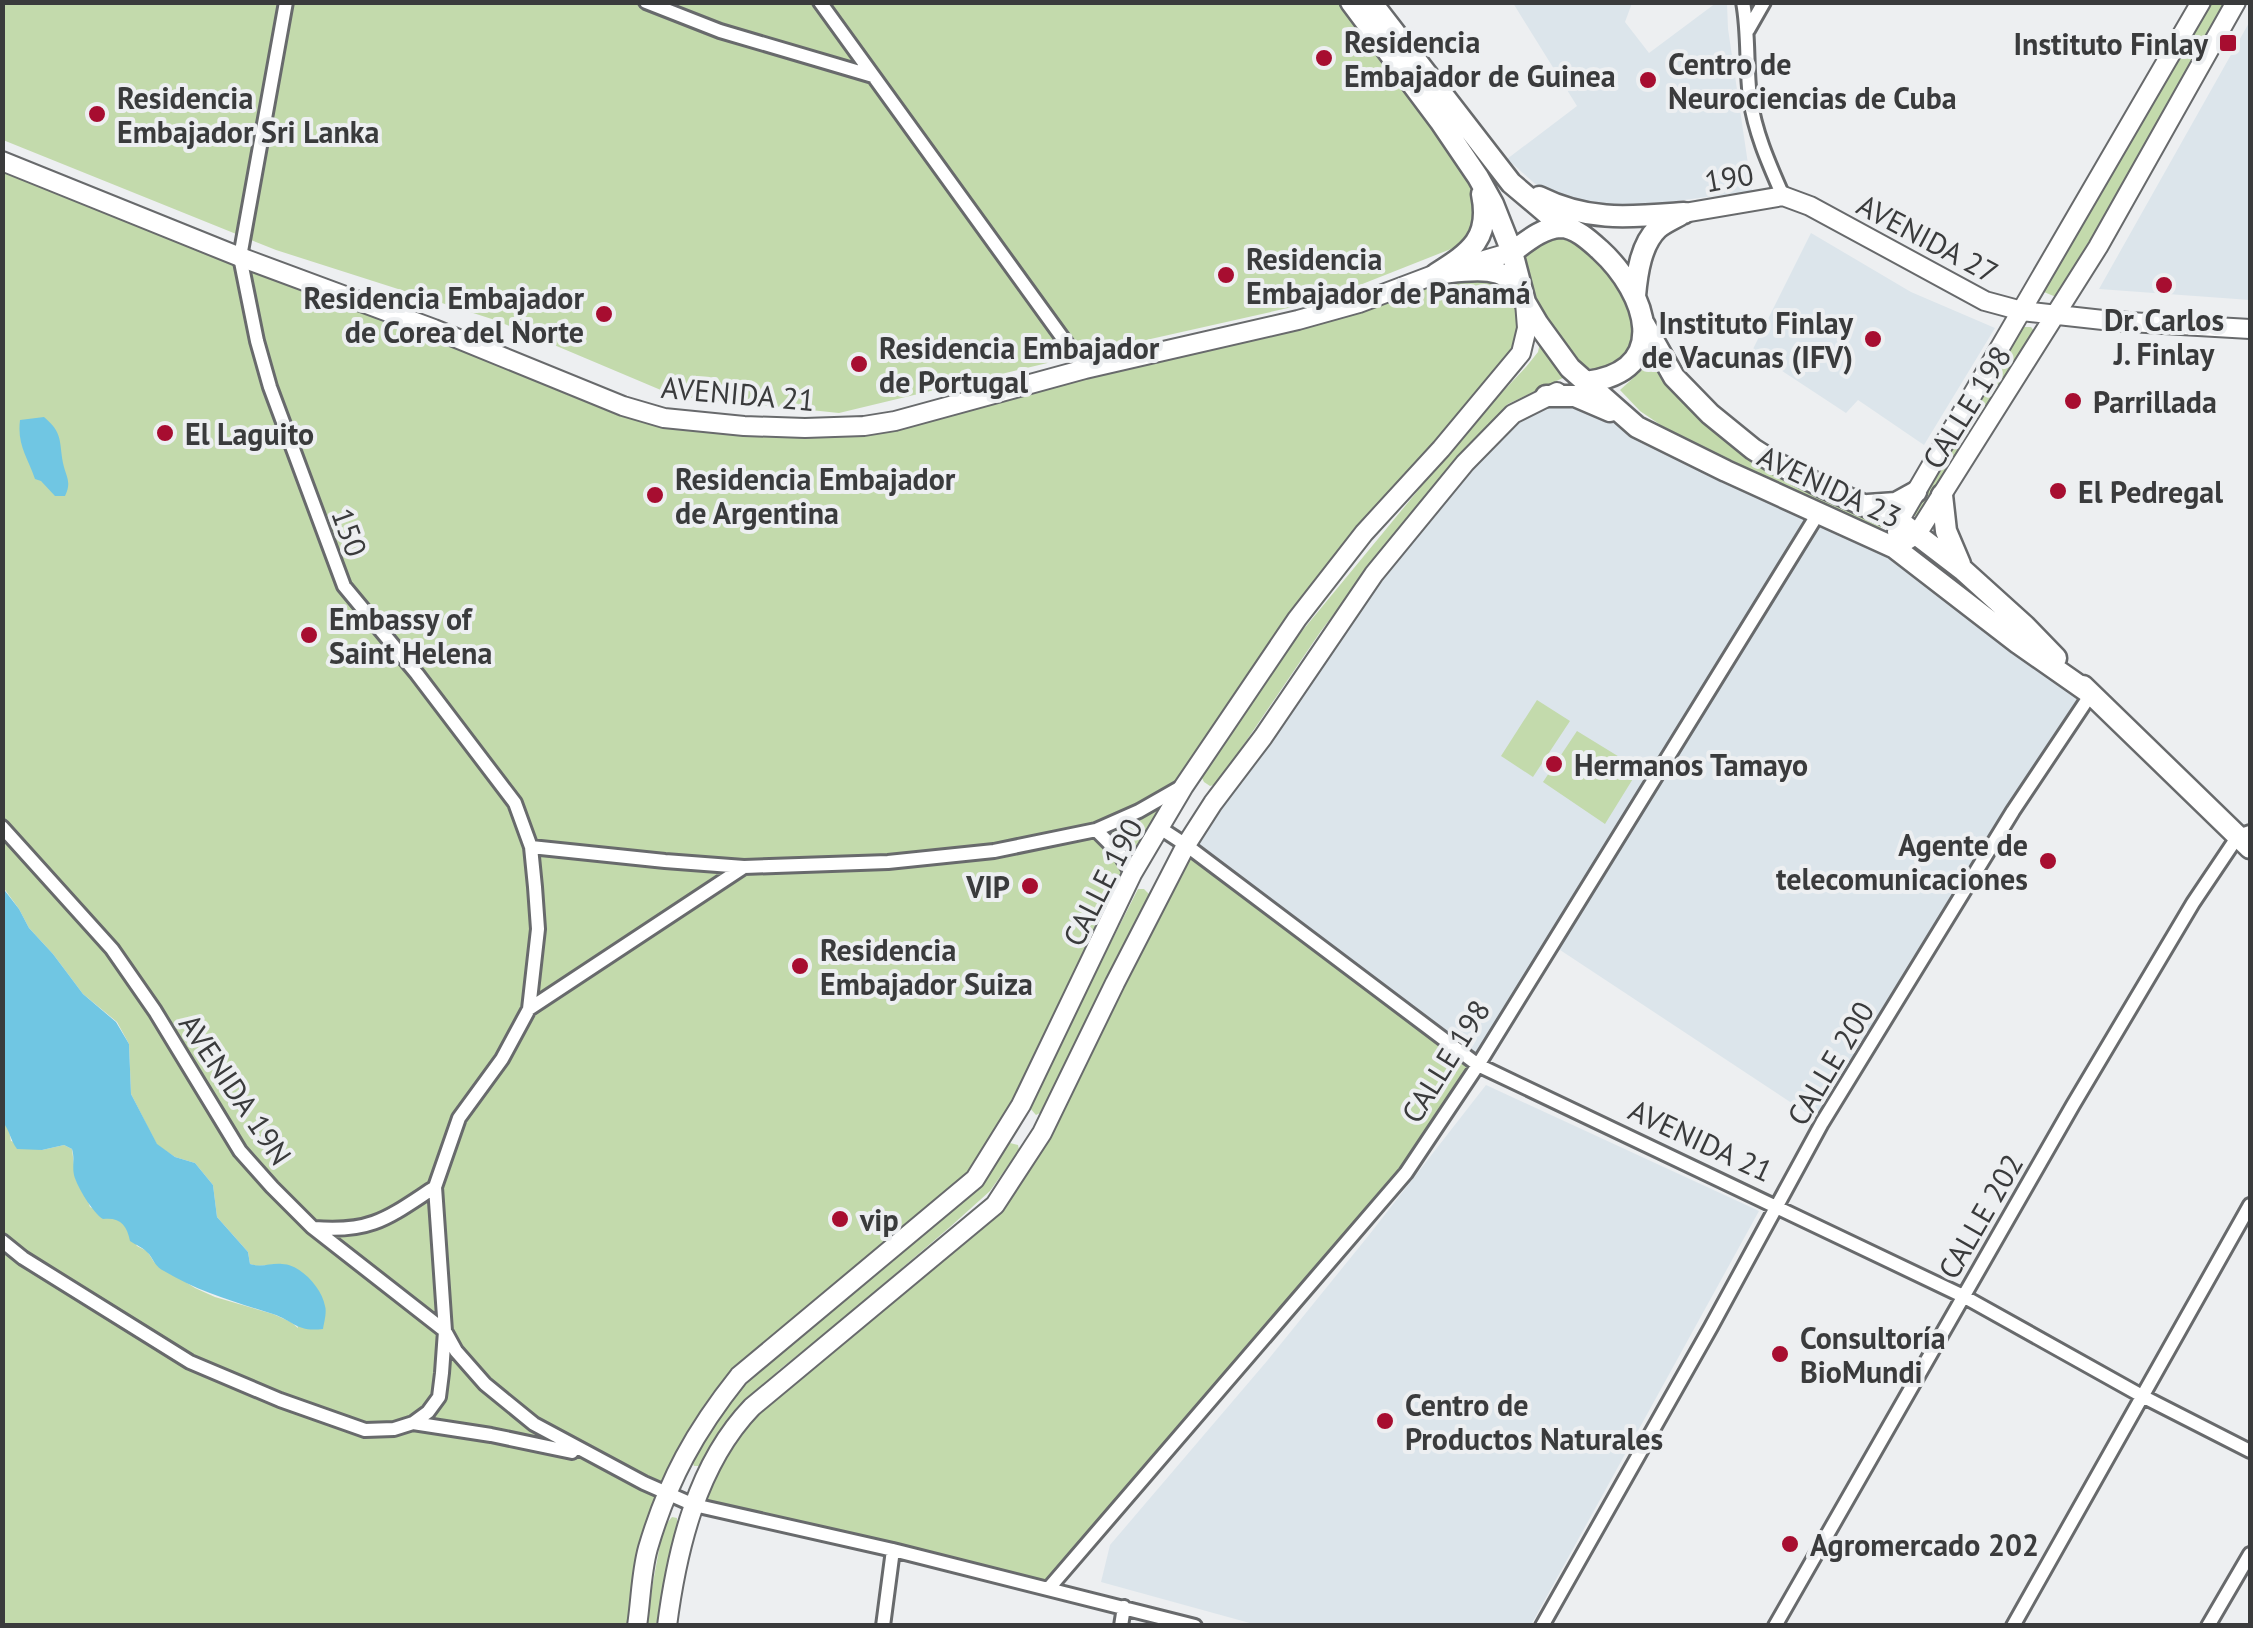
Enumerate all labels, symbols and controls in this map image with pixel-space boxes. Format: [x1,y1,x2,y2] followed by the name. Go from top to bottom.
[1344,22,1616,95] place label: Residencia Embajador de Guinea
[2014,24,2209,63] place label: Instituto Finlay
[2217,32,2239,54] marker: Instituto Finlay
[1668,44,1957,117] place label: Centro de Neurociencias de Cuba
[1313,47,1335,69] marker: Residencia Embajador de Guinea
[1637,69,1659,91] marker: Centro de Neurociencias de Cuba
[117,78,379,151] place label: Residencia Embajador Sri Lanka
[86,103,108,125] marker: Residencia Embajador Sri Lanka
[1701,154,1757,200] street label: 190
[1851,185,2005,291] street label: AVENIDA 27
[1246,239,1531,312] place label: Residencia Embajador de Panamá
[1215,264,1237,286] marker: Residencia Embajador de Panamá
[2153,274,2175,296] marker: Dr. Carlos J. Finlay
[304,278,584,351] place label: Residencia Embajador de Corea del Norte
[2104,300,2224,373] place label: Dr. Carlos J. Finlay
[593,303,615,325] marker: Residencia Embajador de Corea del Norte
[1642,303,1854,376] place label: Instituto Finlay de Vacunas (IFV)
[879,328,1160,401] place label: Residencia Embajador de Portugal
[1862,328,1884,350] marker: Instituto Finlay de Vacunas (IFV)
[1913,338,2019,476] street label: CALLE 198
[848,353,870,375] marker: Residencia Embajador de Portugal
[660,367,816,419] street label: AVENIDA 21
[2093,382,2217,421] place label: Parrillada
[2062,390,2084,412] marker: Parrillada
[185,414,314,453] place label: El Laguito
[154,422,176,444] marker: El Laguito
[1752,436,1908,536] street label: AVENIDA 23
[675,459,956,532] place label: Residencia Embajador de Argentina
[2078,472,2223,511] place label: El Pedregal
[2047,480,2069,502] marker: El Pedregal
[644,484,666,506] marker: Residencia Embajador de Argentina
[323,502,377,562] street label: 150
[329,599,492,672] place label: Embassy of Saint Helena
[298,624,320,646] marker: Embassy of Saint Helena
[1574,745,1808,784] place label: Hermanos Tamayo
[1543,753,1565,775] marker: Hermanos Tamayo
[1053,812,1151,952] street label: CALLE 190
[1776,825,2028,898] place label: Agente de telecomunicaciones
[2037,850,2059,872] marker: Agente de telecomunicaciones
[965,867,1010,906] place label: VIP
[1019,875,1041,897] marker: VIP
[820,930,1033,1003] place label: Residencia Embajador Suiza
[789,955,811,977] marker: Residencia Embajador Suiza
[1392,992,1498,1130] street label: CALLE 198
[1778,994,1882,1132] street label: CALLE 200
[171,1006,301,1172] street label: AVENIDA 19N
[1623,1090,1779,1190] street label: AVENIDA 21
[1929,1146,2031,1286] street label: CALLE 202
[859,1200,899,1239] place label: vip
[829,1208,851,1230] marker: vip
[1800,1318,1946,1391] place label: Consultoría BioMundi
[1769,1343,1791,1365] marker: Consultoría BioMundi
[1405,1385,1663,1458] place label: Centro de Productos Naturales
[1374,1410,1396,1432] marker: Centro de Productos Naturales
[1810,1525,2039,1564] place label: Agromercado 202
[1779,1533,1801,1555] marker: Agromercado 202

